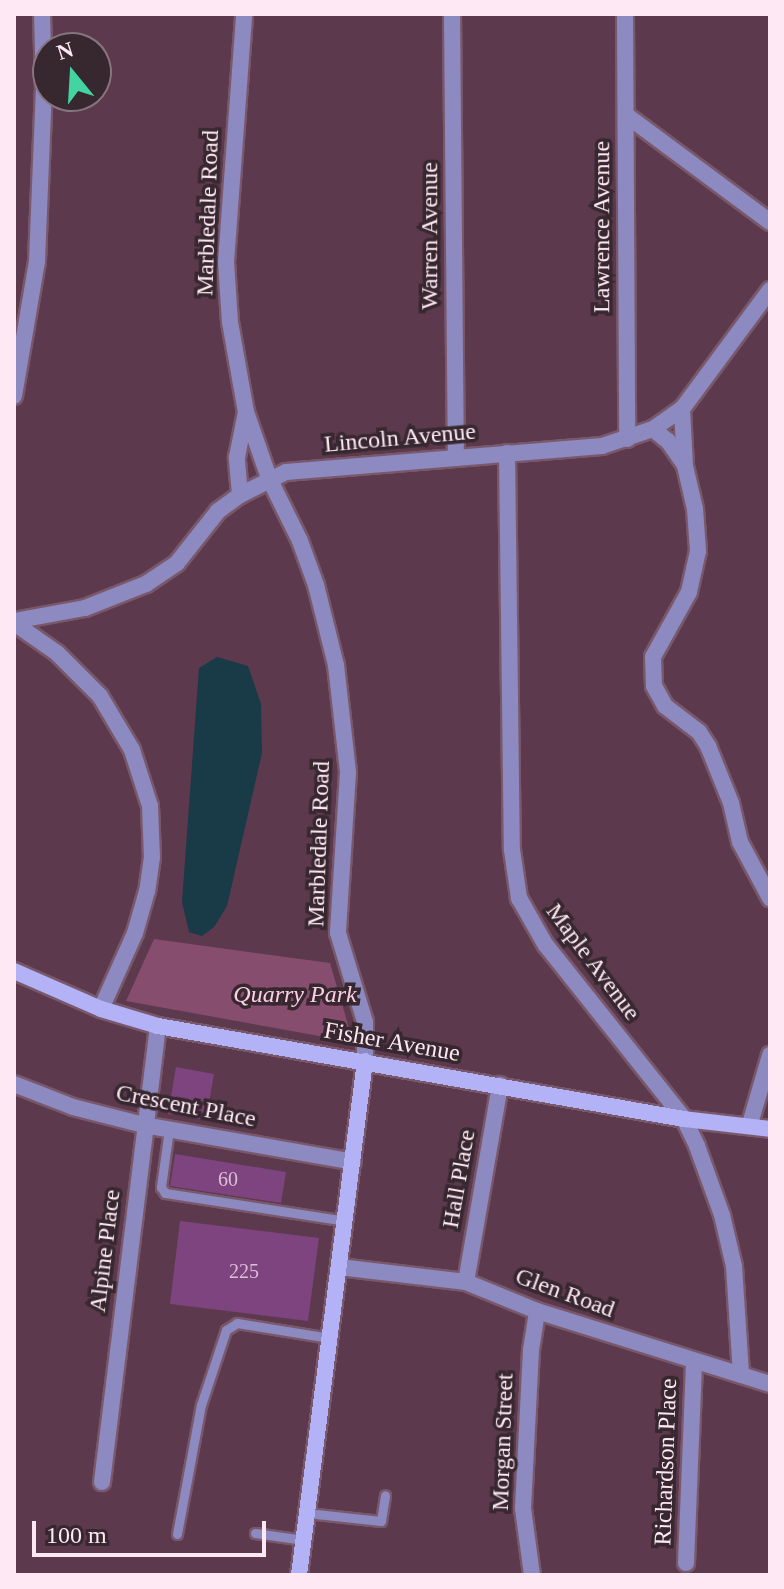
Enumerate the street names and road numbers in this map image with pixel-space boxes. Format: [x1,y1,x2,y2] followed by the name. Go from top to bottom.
[191,130,225,296] street label: Marbledale Road
[588,140,616,314] street label: Lawrence Avenue
[416,162,444,310] street label: Warren Avenue
[322,417,478,459] street label: Lincoln Avenue
[302,761,336,927] street label: Marbledale Road
[539,897,647,1027] street label: Maple Avenue
[321,1016,463,1068] street label: Fisher Avenue
[114,1078,258,1134] street label: Crescent Place
[436,1128,482,1230] street label: Hall Place
[83,1188,127,1314] street label: Alpine Place
[512,1262,618,1324] street label: Glen Road
[486,1373,520,1511] street label: Morgan Street
[649,1378,683,1546] street label: Richardson Place

